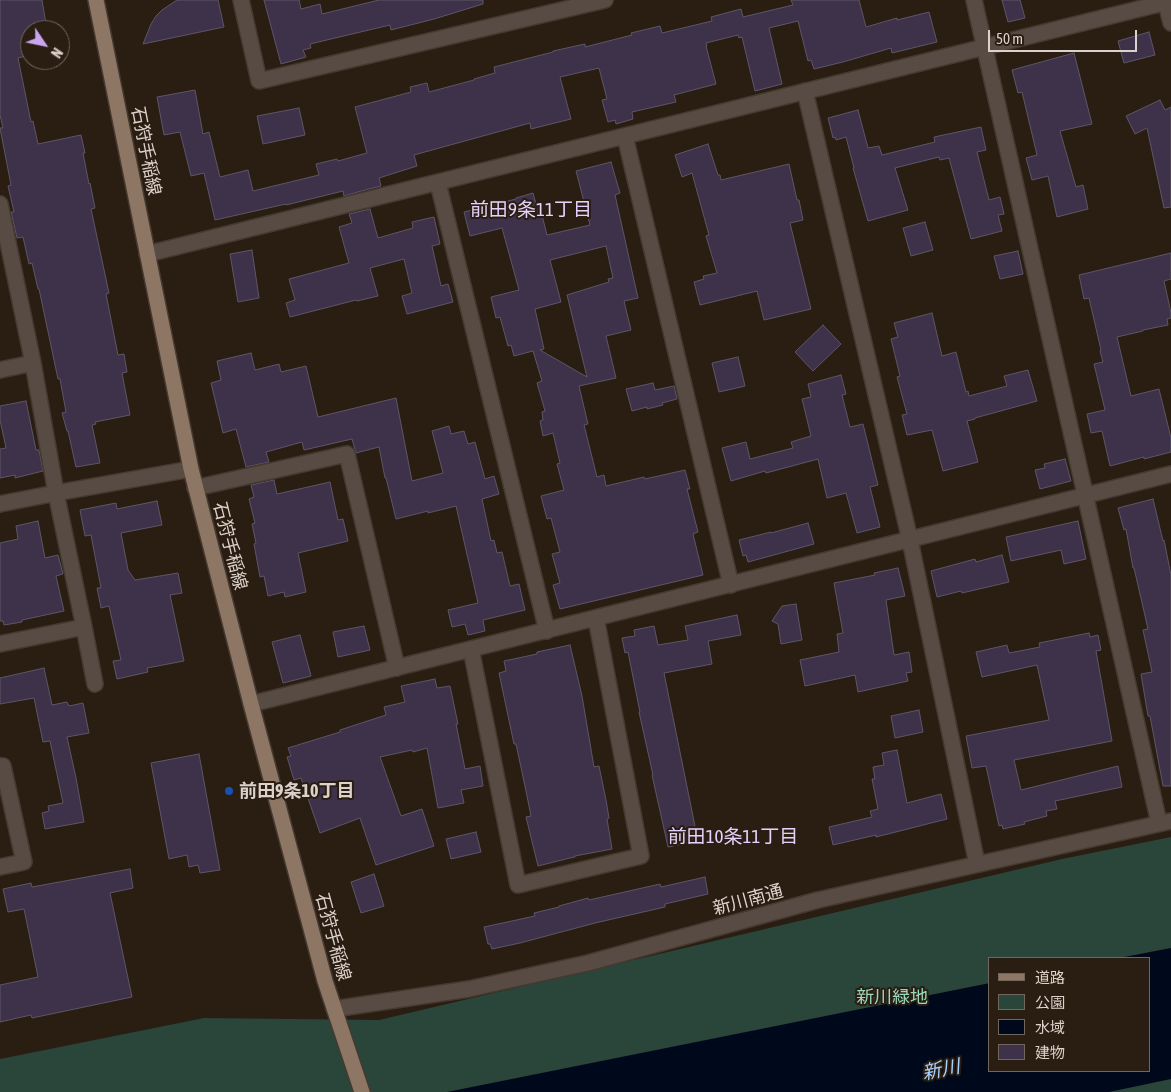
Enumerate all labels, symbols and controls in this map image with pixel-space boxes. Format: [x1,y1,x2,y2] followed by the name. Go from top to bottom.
[20,20,70,70] north arrow
[991,20,1140,52] scale bar
[996,30,1023,47] text: 50 m
[48,45,66,61] text: N
[127,105,165,197] street label: 石狩手稲線
[470,199,592,221] district label: 前田9条11丁目
[209,500,251,592] street label: 石狩手稲線
[239,780,354,802] place label: 前田9条10丁目
[223,785,235,797] marker: 前田9条10丁目
[668,826,798,848] district label: 前田10条11丁目
[710,880,786,920] street label: 新川南通
[311,891,355,983] street label: 石狩手稲線
[988,957,1151,1072] legend
[1035,969,1065,986] text: 道路
[856,986,928,1008] park label: 新川緑地
[1035,994,1065,1011] text: 公園
[1035,1019,1065,1036] text: 水域
[1035,1044,1065,1061] text: 建物
[920,1055,962,1085] water label: 新川

